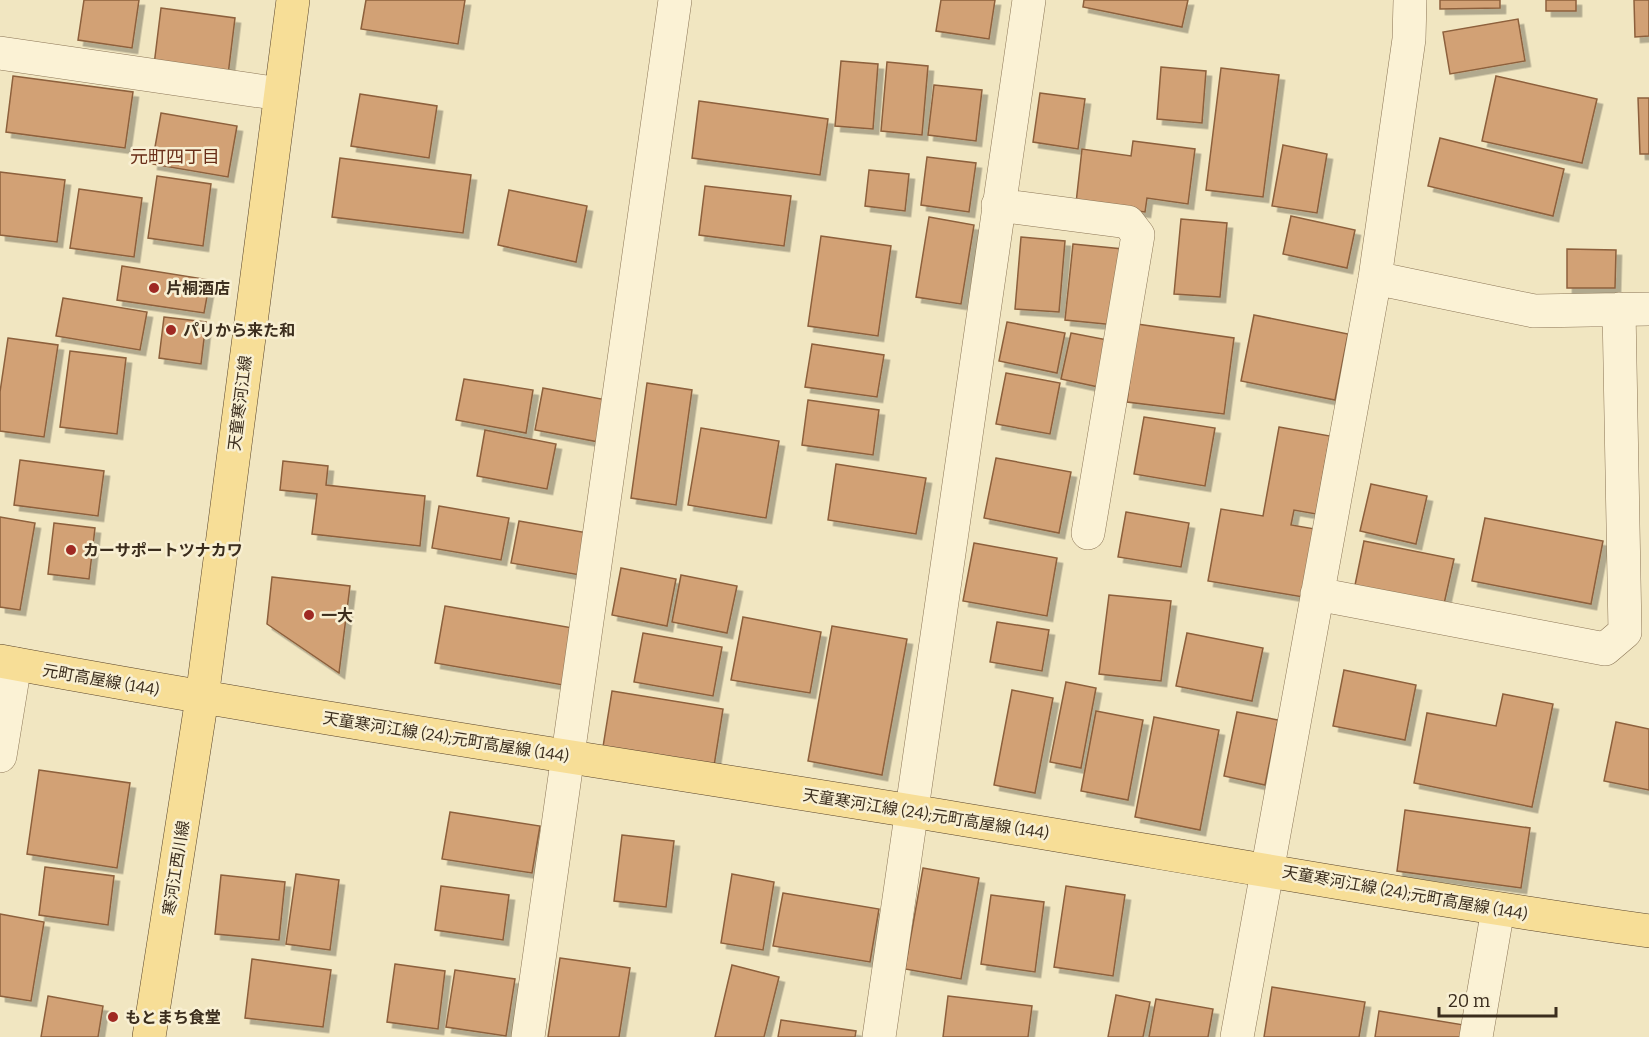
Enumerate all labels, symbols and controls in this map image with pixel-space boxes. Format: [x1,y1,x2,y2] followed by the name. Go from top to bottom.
[130,146,220,168] district label: 元町四丁目
[166,279,230,298] place label: 片桐酒店
[147,281,161,295] marker: 片桐酒店
[183,321,295,340] place label: パリから来た和
[164,323,178,337] marker: パリから来た和
[225,354,255,452] street label: 天童寒河江線
[83,541,243,560] place label: カーサポートツナカワ
[64,543,78,557] marker: カーサポートツナカワ
[321,606,353,625] place label: 一大
[302,608,316,622] marker: 一大
[41,660,161,700] street label: 元町高屋線 (144)
[322,708,570,766] street label: 天童寒河江線 (24);元町高屋線 (144)
[802,785,1050,843] street label: 天童寒河江線 (24);元町高屋線 (144)
[159,819,193,917] street label: 寒河江西川線
[1281,862,1529,924] street label: 天童寒河江線 (24);元町高屋線 (144)
[1439,980,1556,1018] scale bar
[1448,990,1490,1012] text: 20 m
[125,1008,221,1027] place label: もとまち食堂
[106,1010,120,1024] marker: もとまち食堂

